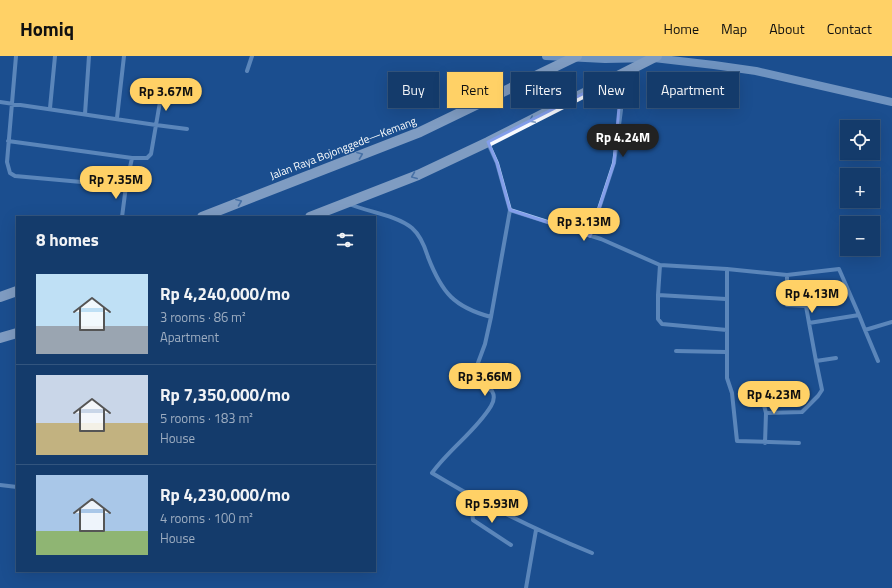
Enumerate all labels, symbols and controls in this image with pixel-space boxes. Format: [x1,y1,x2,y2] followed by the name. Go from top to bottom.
[20,14,74,43] text: Homiq
[664,18,699,39] text: Home
[721,18,747,39] text: Map
[769,18,805,39] text: About
[827,18,872,39] text: Contact
[388,72,439,108] chip: Buy
[447,72,503,108] chip: Rent
[511,72,576,108] chip: Filters
[584,72,639,108] chip: New
[647,72,739,108] chip: Apartment
[125,78,207,112] pin: Rp 3.67M
[139,81,193,101] text: Rp 3.67M
[267,113,419,183] street label: Jalan Raya Bojonggede—Kemang
[528,116,536,123] one-way arrow
[840,120,880,256] map controls
[840,120,880,160] button: locate
[582,124,664,158] pin: Rp 4.24M
[596,127,650,147] text: Rp 4.24M
[356,152,363,160] one-way arrow
[75,166,157,200] pin: Rp 7.35M
[840,168,880,208] button: +
[89,169,143,189] text: Rp 7.35M
[411,172,418,180] one-way arrow
[235,199,242,207] one-way arrow
[543,208,625,242] pin: Rp 3.13M
[557,211,611,231] text: Rp 3.13M
[840,216,880,256] button: −
[36,227,99,253] text: 8 homes
[334,229,356,251] icon: filters
[771,280,853,314] pin: Rp 4.13M
[160,281,290,307] text: Rp 4,240,000/mo
[785,283,839,303] text: Rp 4.13M
[68,290,116,338] icon: home
[160,307,246,327] text: 3 rooms · 86 m²
[160,327,219,347] text: Apartment
[444,363,526,397] pin: Rp 3.66M
[458,366,512,386] text: Rp 3.66M
[733,381,815,415] pin: Rp 4.23M
[160,382,290,408] text: Rp 7,350,000/mo
[747,384,801,404] text: Rp 4.23M
[68,391,116,439] icon: home
[160,408,253,428] text: 5 rooms · 183 m²
[160,428,195,448] text: House
[160,482,290,508] text: Rp 4,230,000/mo
[451,490,533,524] pin: Rp 5.93M
[68,491,116,539] icon: home
[465,493,519,513] text: Rp 5.93M
[160,508,253,528] text: 4 rooms · 100 m²
[160,528,195,548] text: House

